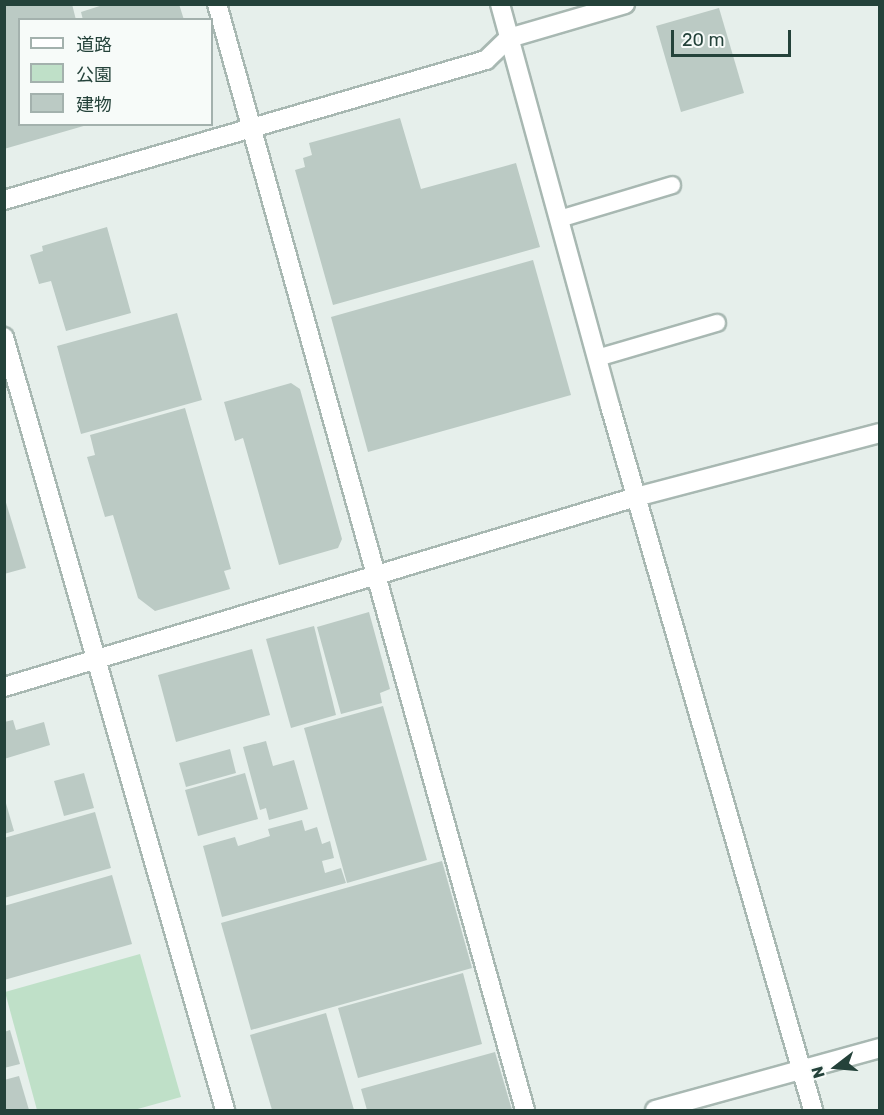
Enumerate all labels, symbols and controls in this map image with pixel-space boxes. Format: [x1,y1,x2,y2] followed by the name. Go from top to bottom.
[18,18,213,126] legend
[674,18,794,56] scale bar
[682,29,724,51] text: 20 m
[76,34,112,56] text: 道路
[76,64,112,86] text: 公園
[76,94,112,116] text: 建物
[806,1037,866,1097] north arrow
[807,1064,829,1080] text: N

